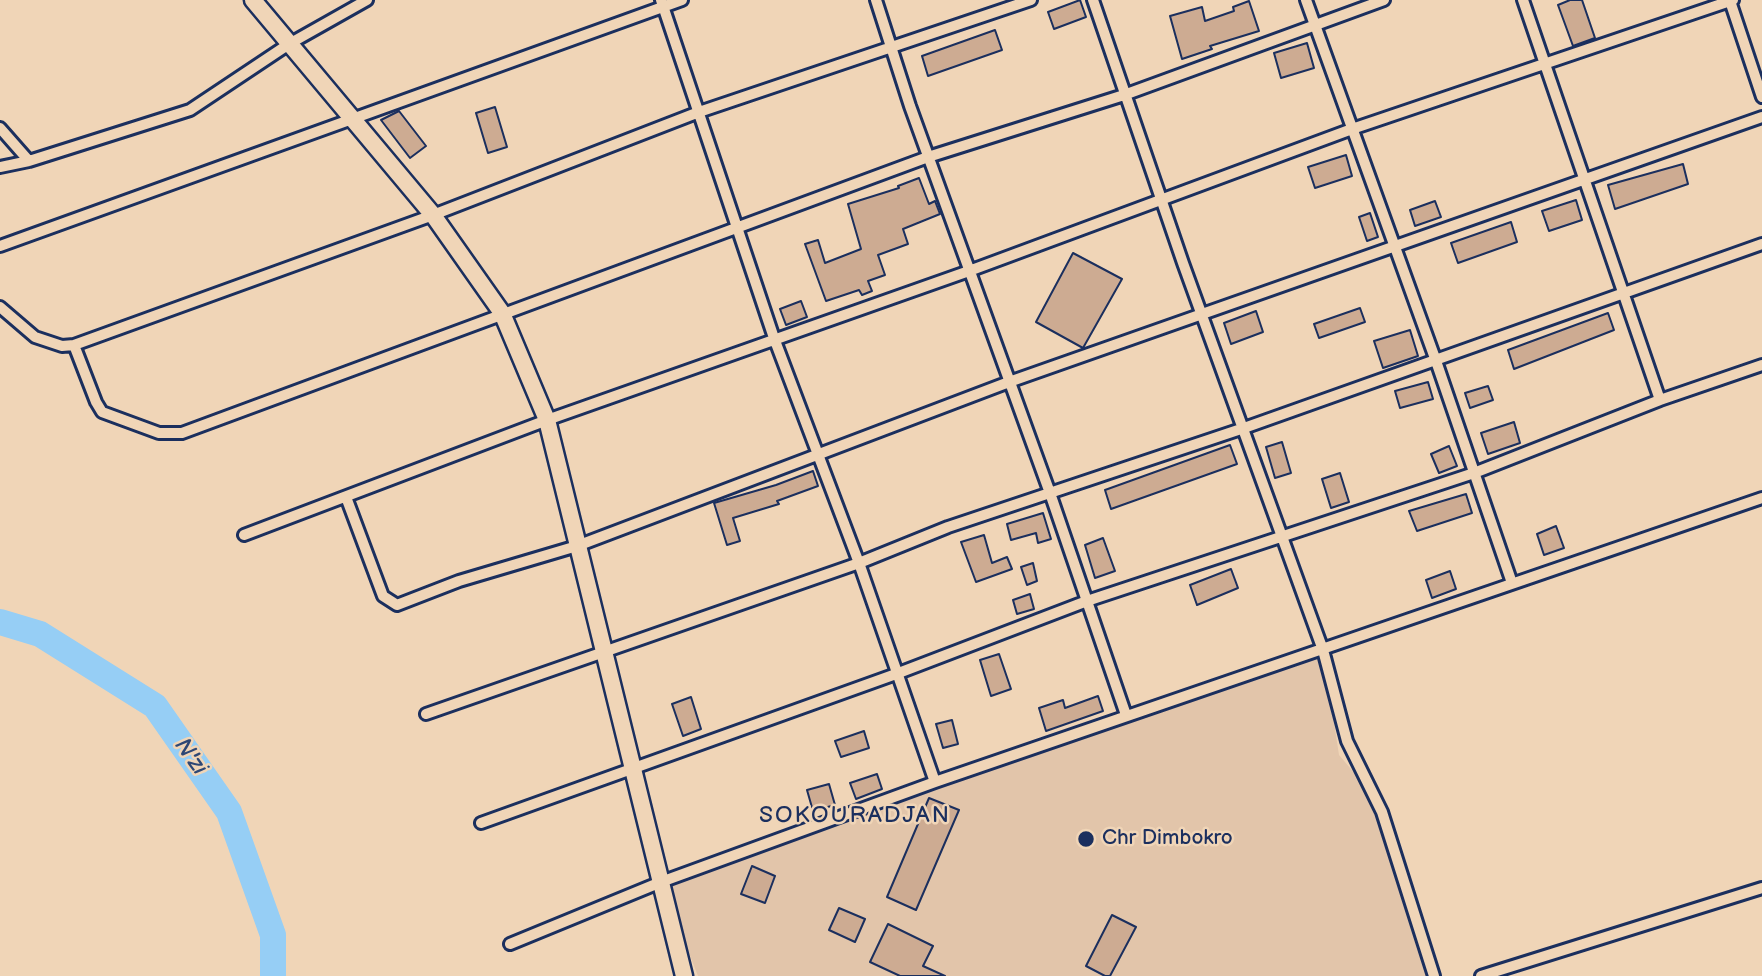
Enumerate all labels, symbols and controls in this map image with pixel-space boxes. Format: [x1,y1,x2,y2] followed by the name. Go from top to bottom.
[168,733,212,781] water label: N'zi
[760,802,950,830] district label: SOKOURADJAN
[1102,826,1233,852] place label: Chr Dimbokro
[1076,829,1096,849] marker: Chr Dimbokro

